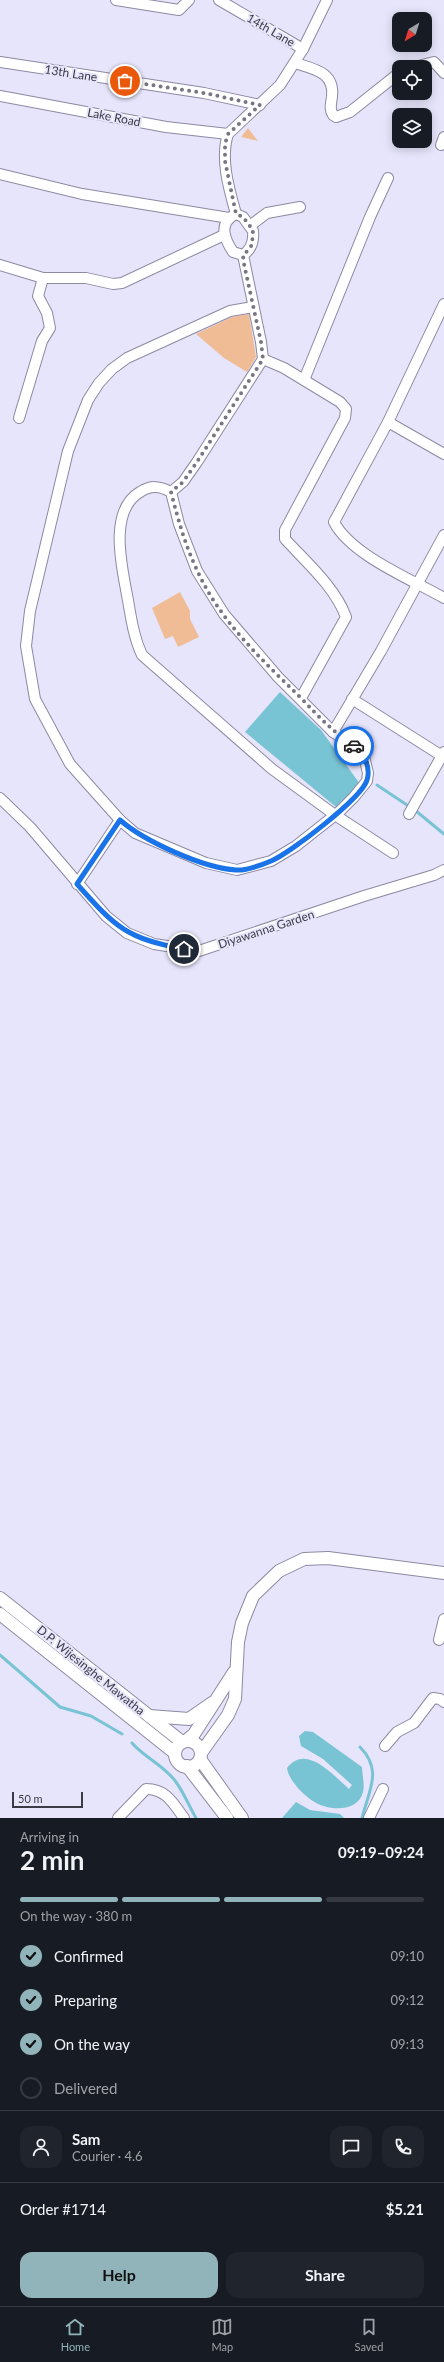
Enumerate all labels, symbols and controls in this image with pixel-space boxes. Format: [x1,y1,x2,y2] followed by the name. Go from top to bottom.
[244,10,298,50] street label: 14th Lane
[392,12,432,52] north arrow
[392,12,432,148] map controls
[392,60,432,100] button: locate
[44,61,98,85] street label: 13th Lane
[108,64,142,98] pin
[114,70,136,92] icon: bag
[86,104,142,130] street label: Lake Road
[392,108,432,148] button: layers
[334,726,374,766] courier
[343,735,365,757] icon: car
[216,906,316,952] street label: Diyawanna Garden
[167,932,201,966] pin
[173,938,195,960] icon: home
[34,1622,148,1718] street label: D.P. Wijesinghe Mawatha
[12,1790,83,1809] scale bar
[18,1792,43,1805] text: 50 m
[20,1829,79,1845] text: Arriving in
[338,1843,424,1861] text: 09:19–09:24
[20,1844,84,1876] text: 2 min
[20,1908,132,1924] text: On the way · 380 m
[20,1945,42,1967] icon: check
[54,1947,123,1965] text: Confirmed
[391,1948,424,1964] text: 09:10
[20,1989,42,2011] icon: check
[54,1991,117,2009] text: Preparing
[391,1992,424,2008] text: 09:12
[20,2033,42,2055] icon: check
[54,2035,130,2053] text: On the way
[391,2036,424,2052] text: 09:13
[54,2079,117,2097] text: Delivered
[20,2126,62,2168] button: person
[330,2126,372,2168] button: chat
[382,2126,424,2168] button: phone
[72,2130,100,2148] text: Sam
[72,2148,143,2164] text: Courier · 4.6
[20,2200,106,2218] text: Order #1714
[386,2200,424,2218] text: $5.21
[20,2252,218,2298] button: Help
[226,2252,424,2298] button: Share
[61,2316,90,2353] tab: Home
[211,2316,233,2353] tab: Map
[355,2316,383,2353] tab: Saved

